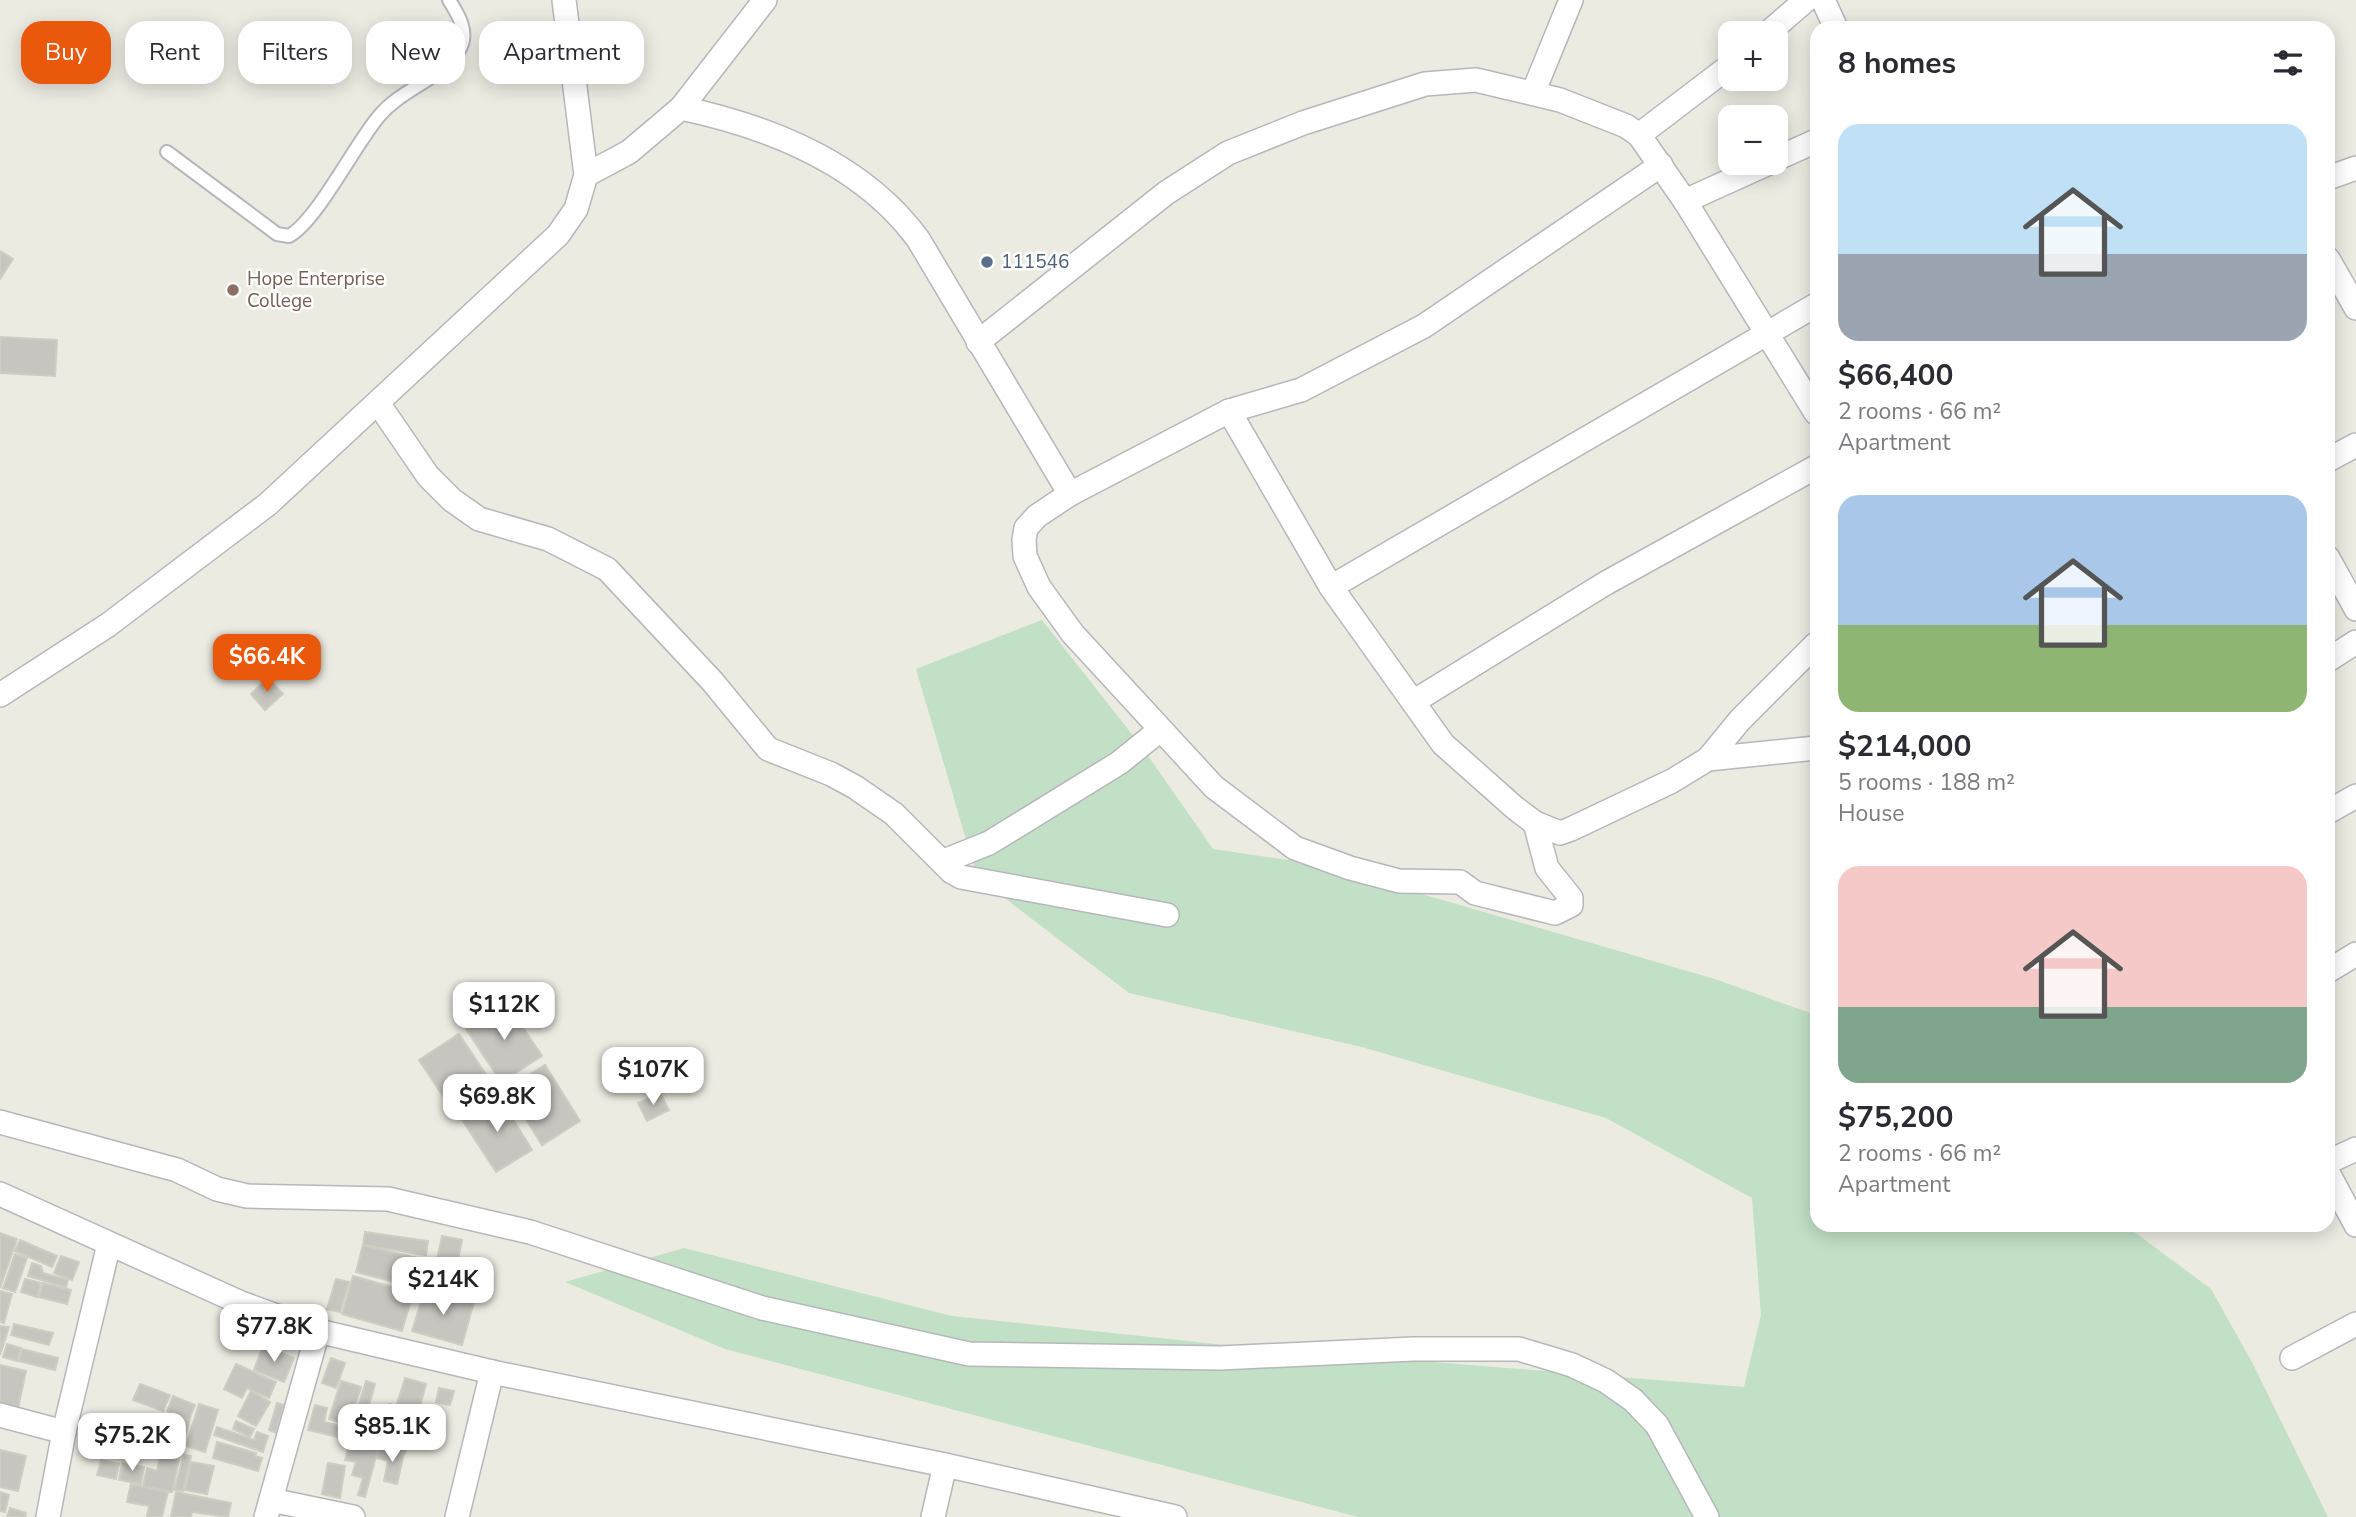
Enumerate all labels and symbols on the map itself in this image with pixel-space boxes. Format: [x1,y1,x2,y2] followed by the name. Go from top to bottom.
[1001,249,1069,275] place label: 111546
[979,254,995,270] marker: 111546
[247,266,385,314] place label: Hope Enterprise College
[225,282,241,298] marker: Hope Enterprise College
[210,634,324,694] pin: $66.4K
[455,982,553,1042] pin: $112K
[604,1048,702,1107] pin: $107K
[440,1074,554,1134] pin: $69.8K
[394,1258,492,1317] pin: $214K
[217,1304,331,1364] pin: $77.8K
[335,1404,449,1464] pin: $85.1K
[75,1414,189,1473] pin: $75.2K

